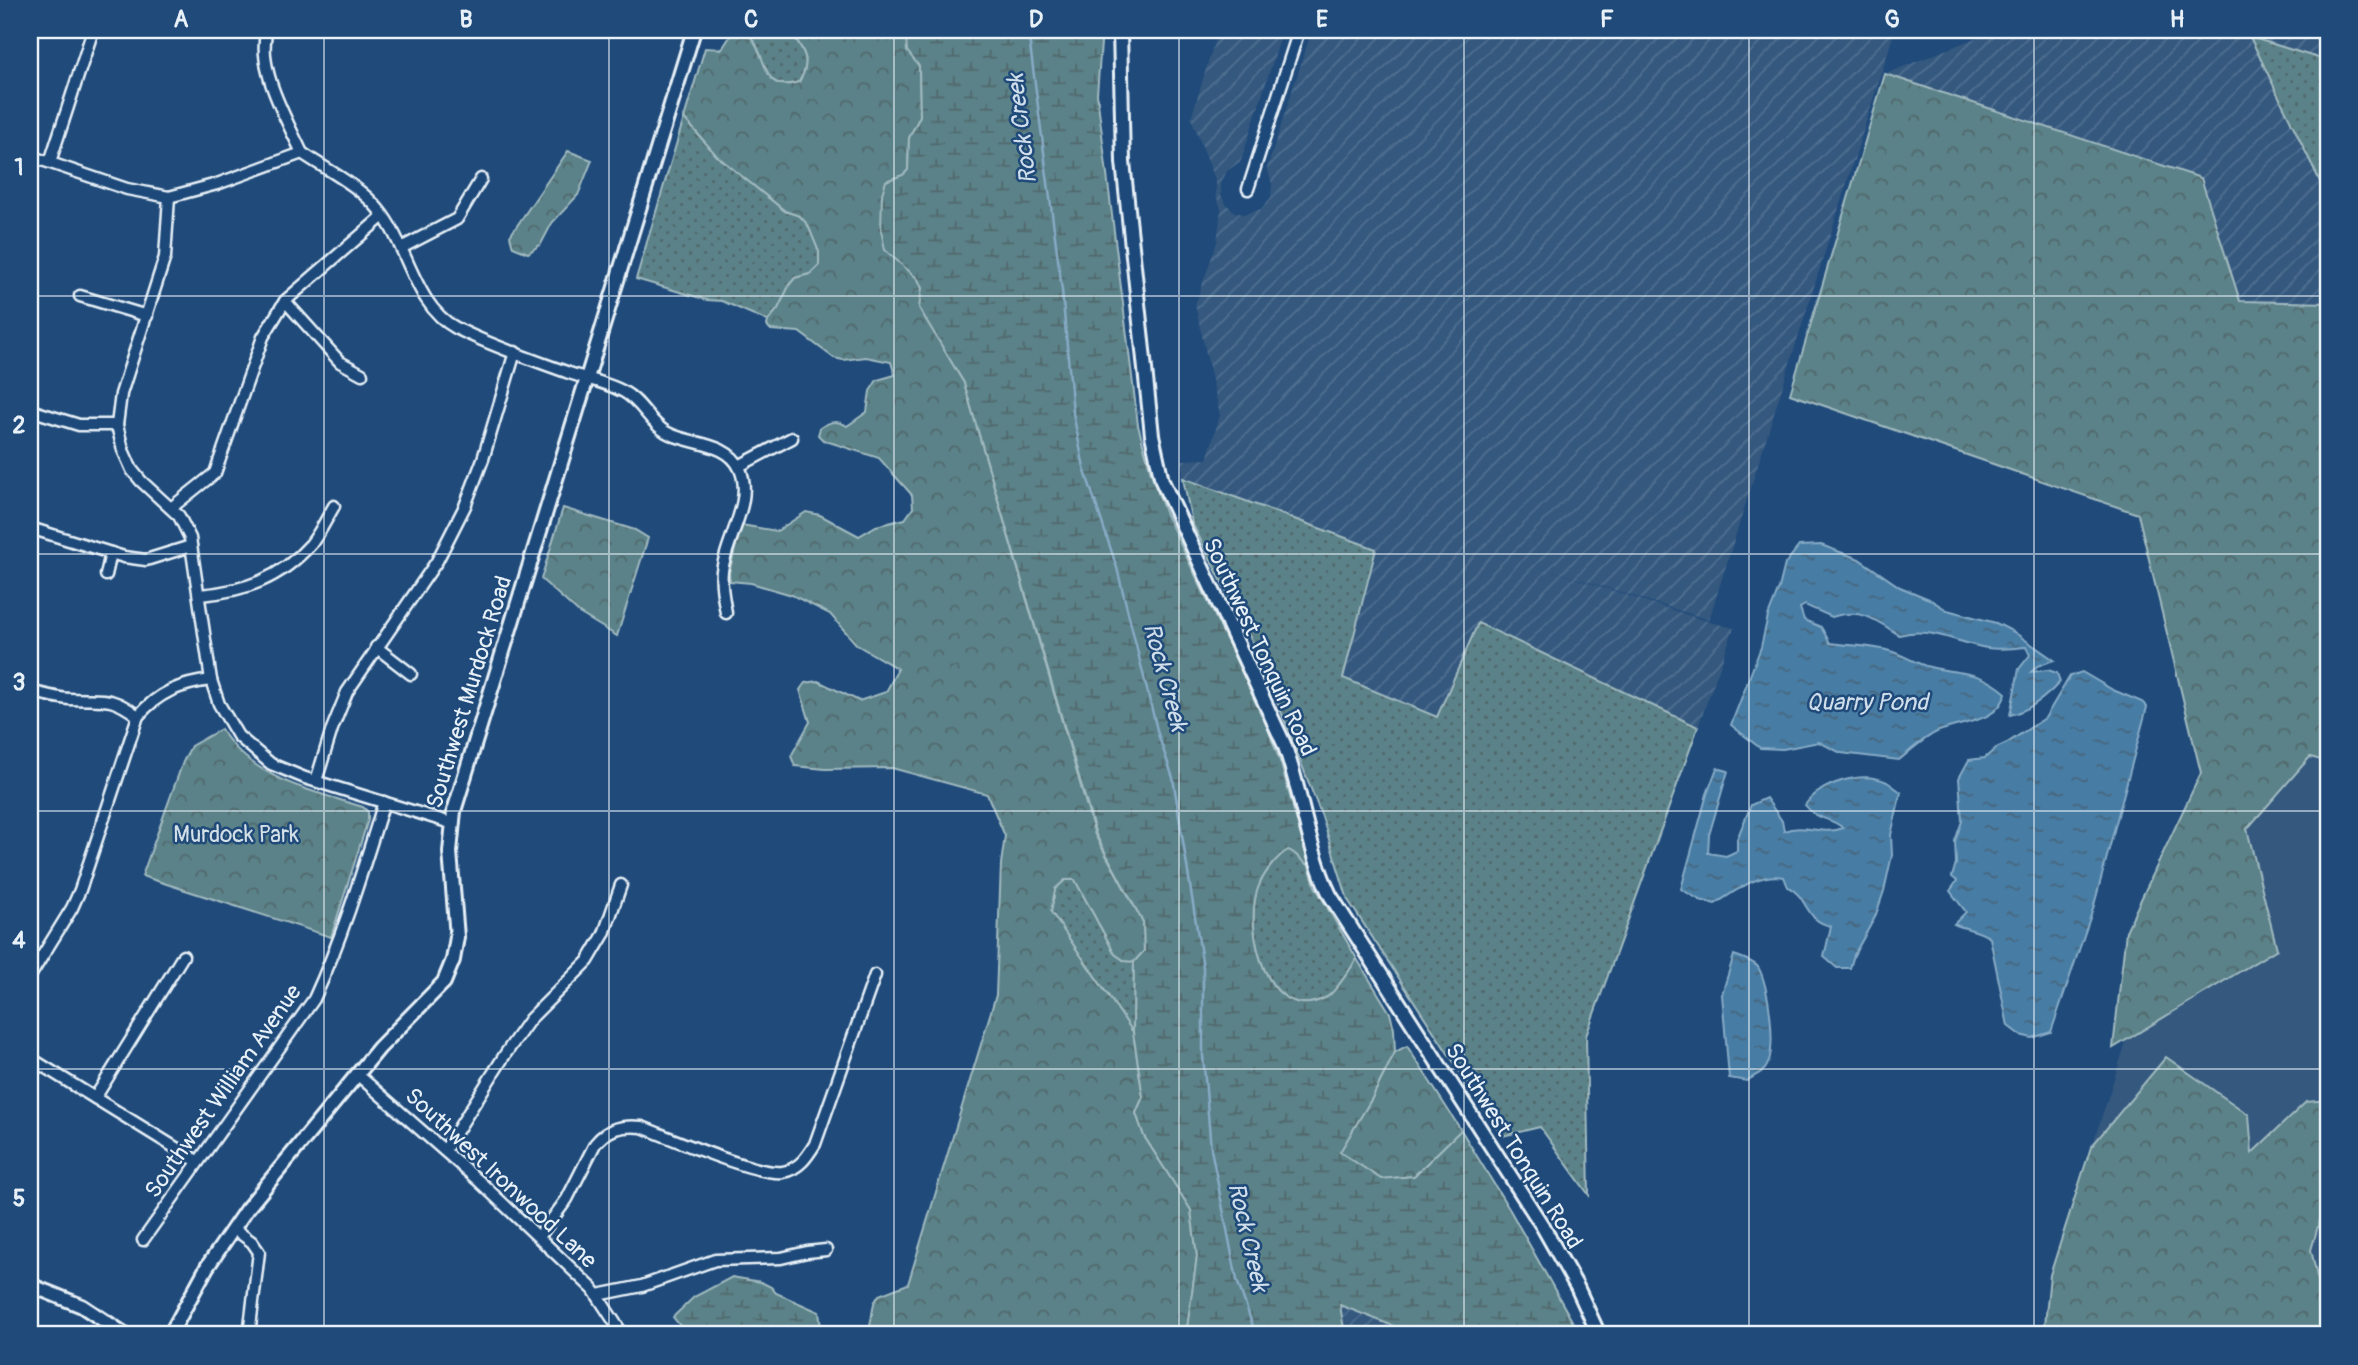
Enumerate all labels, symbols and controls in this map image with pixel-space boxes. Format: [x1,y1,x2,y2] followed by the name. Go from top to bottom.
[174,5,189,34] text: A
[459,5,473,34] text: B
[744,5,758,34] text: C
[1029,5,1043,34] text: D
[1316,5,1328,34] text: E
[1600,5,1614,34] text: F
[1884,5,1900,34] text: G
[2170,5,2184,34] text: H
[1001,70,1043,186] water label: Rock Creek
[15,153,24,182] text: 1
[13,411,26,440] text: 2
[1197,533,1323,761] street label: Southwest Tonquin Road
[420,572,518,812] street label: Southwest Murdock Road
[1137,620,1194,736] water label: Rock Creek
[13,668,25,697] text: 3
[1806,688,1931,717] water label: Quarry Pond
[173,820,299,849] park label: Murdock Park
[12,926,26,955] text: 4
[138,978,308,1204] street label: Southwest William Avenue
[1439,1038,1589,1254] street label: Southwest Tonquin Road
[399,1081,604,1275] street label: Southwest Ironwood Lane
[1221,1180,1275,1296] water label: Rock Creek
[13,1184,25,1213] text: 5

